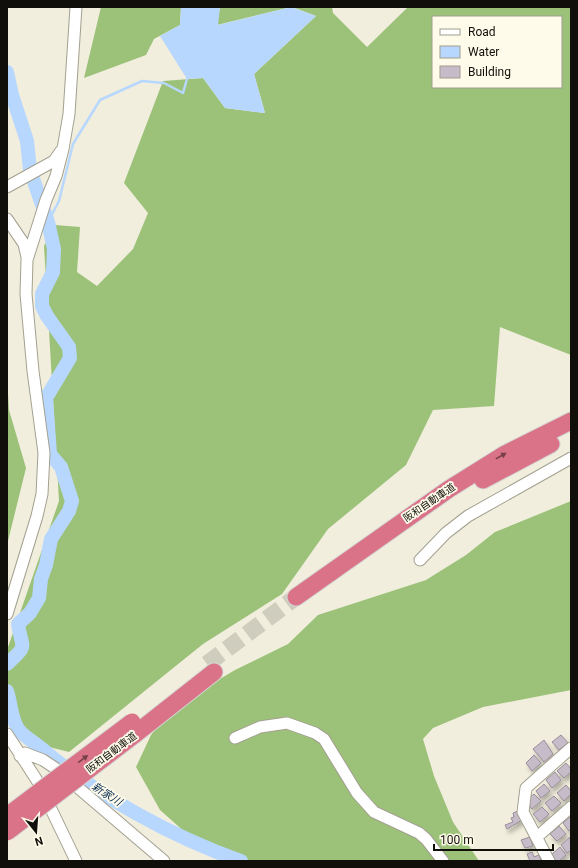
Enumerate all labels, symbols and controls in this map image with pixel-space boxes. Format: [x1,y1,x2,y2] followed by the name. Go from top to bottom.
[432,16,562,88] legend
[468,25,496,39] text: Road
[468,45,499,59] text: Water
[468,65,511,79] text: Building
[495,453,507,460] one-way arrow
[401,481,457,524] street label: 阪和自動車道
[84,730,139,775] street label: 阪和自動車道
[78,755,88,763] one-way arrow
[89,780,125,809] water label: 新家川
[16,812,56,852] north arrow
[434,826,553,852] scale bar
[440,833,474,847] text: 100 m
[33,834,44,849] text: N

